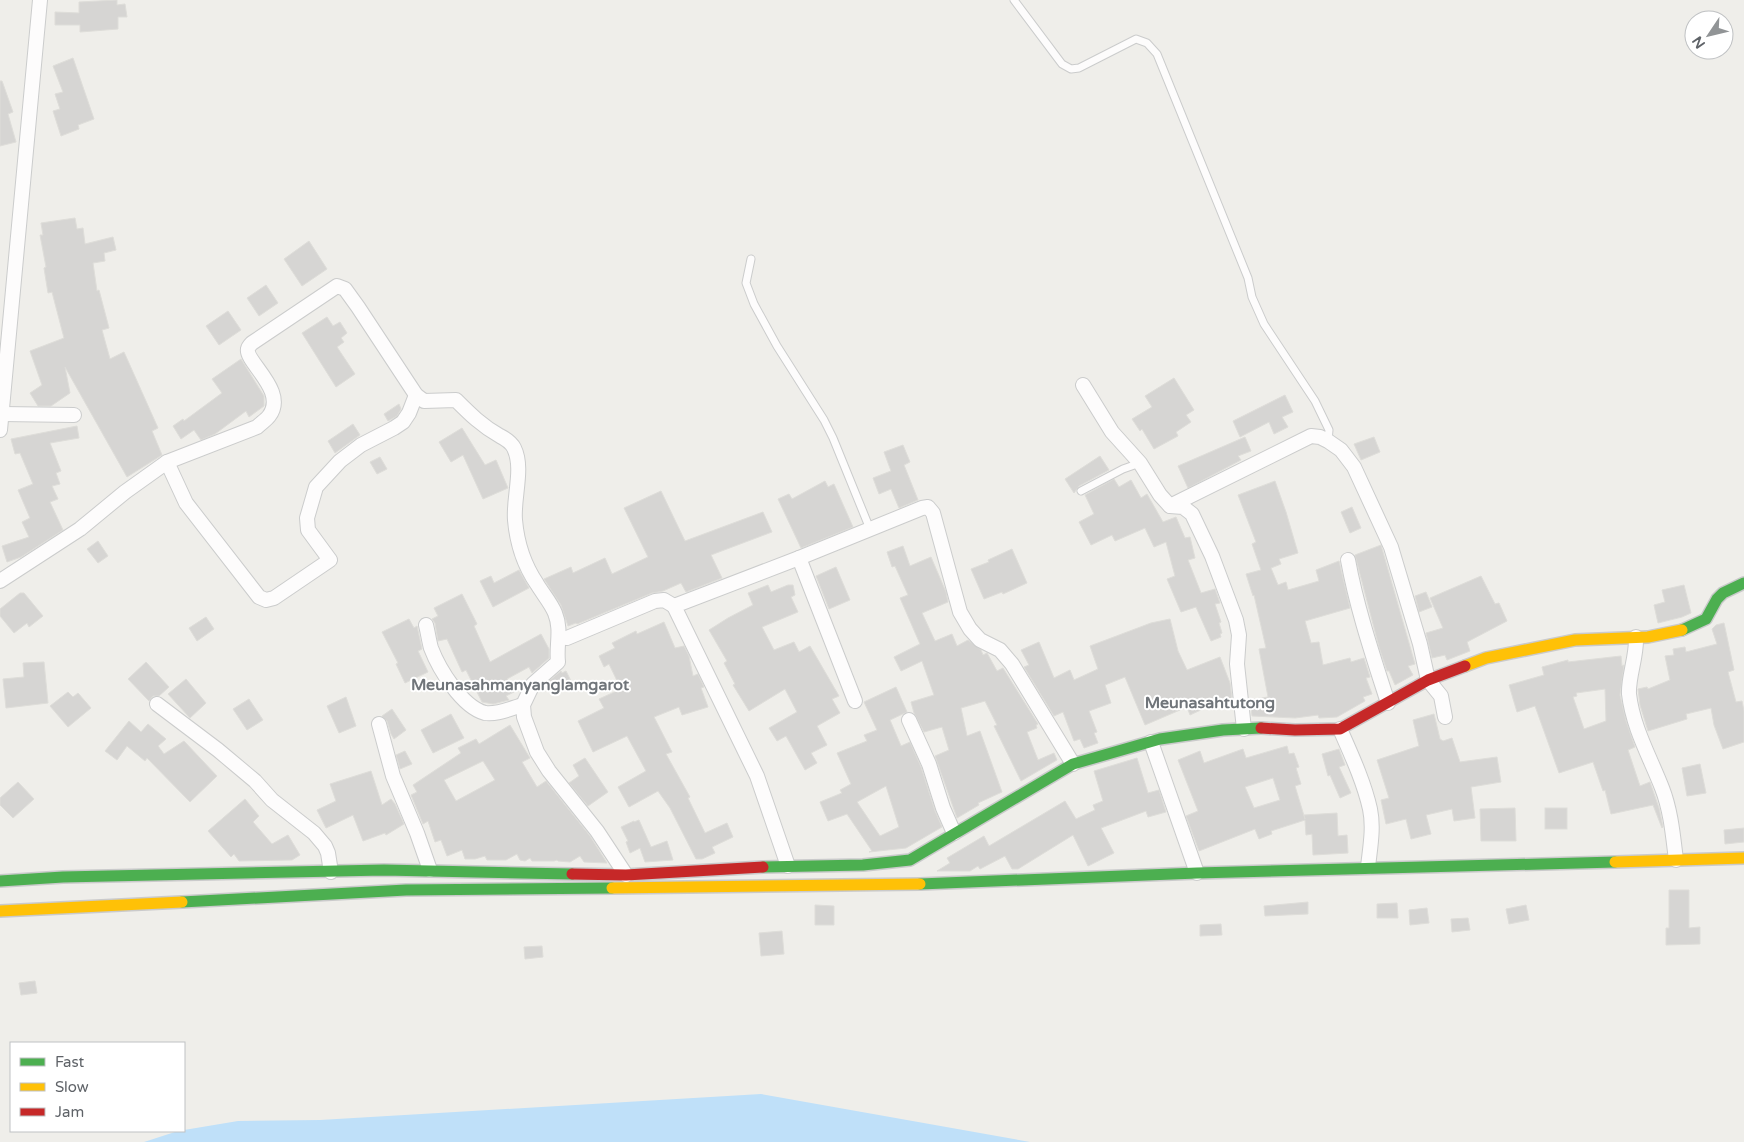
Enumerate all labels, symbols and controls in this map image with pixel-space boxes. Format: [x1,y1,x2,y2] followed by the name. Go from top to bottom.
[1684,10,1734,60] north arrow
[1689,33,1709,52] text: N
[411,675,630,695] district label: Meunasahmanyanglamgarot
[1145,693,1275,713] district label: Meunasahtutong
[10,1042,185,1132] legend
[55,1053,85,1071] text: Fast
[55,1078,89,1096] text: Slow
[55,1103,84,1121] text: Jam

